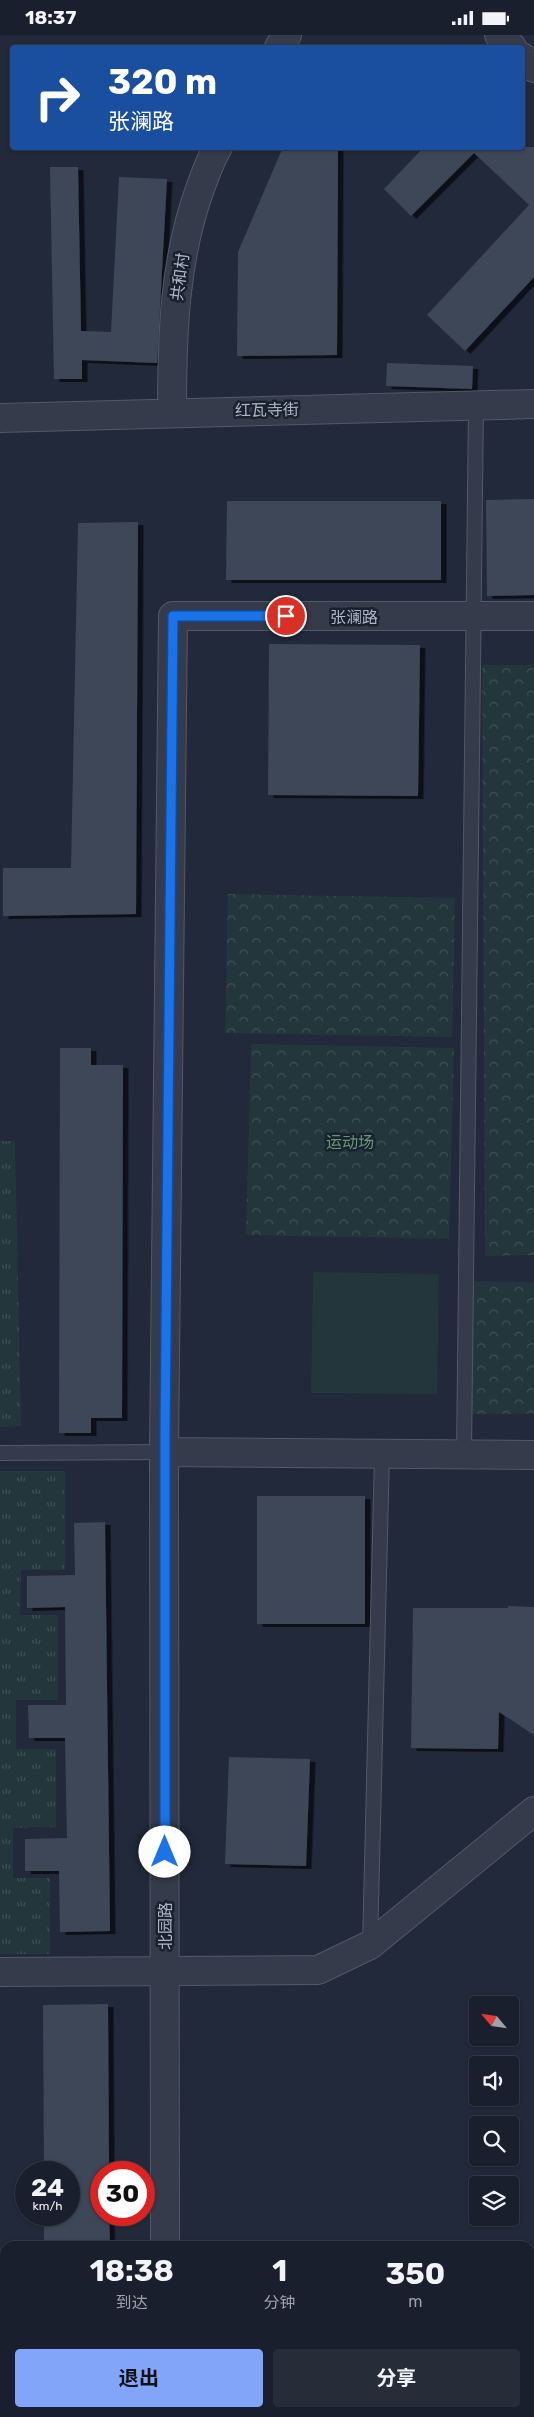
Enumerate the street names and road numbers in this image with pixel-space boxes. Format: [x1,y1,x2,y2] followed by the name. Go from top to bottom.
[167,252,193,302] street label: 共和村
[235,400,299,420] street label: 红瓦寺街
[330,608,378,627] street label: 张澜路
[156,1902,175,1950] street label: 北园路

